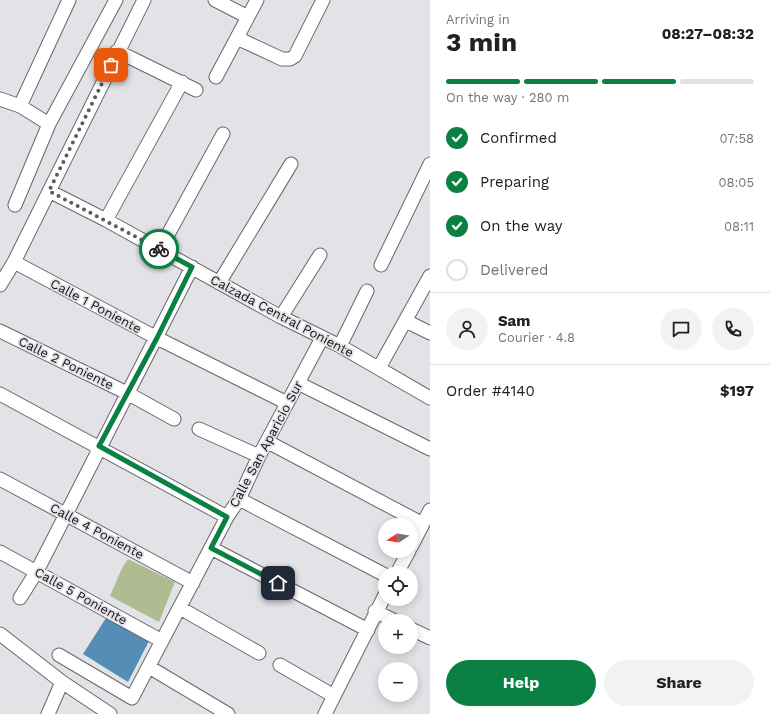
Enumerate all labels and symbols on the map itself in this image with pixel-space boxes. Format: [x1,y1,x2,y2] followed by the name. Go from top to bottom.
[94,48,128,82] pin
[139,229,179,269] courier
[208,272,356,360] street label: Calzada Central Poniente
[48,276,144,336] street label: Calle 1 Poniente
[16,334,116,392] street label: Calle 2 Poniente
[226,378,306,510] street label: Calle San Aparicio Sur
[48,500,146,562] street label: Calle 4 Poniente
[378,518,418,558] north arrow
[32,564,130,628] street label: Calle 5 Poniente
[261,566,295,600] pin

